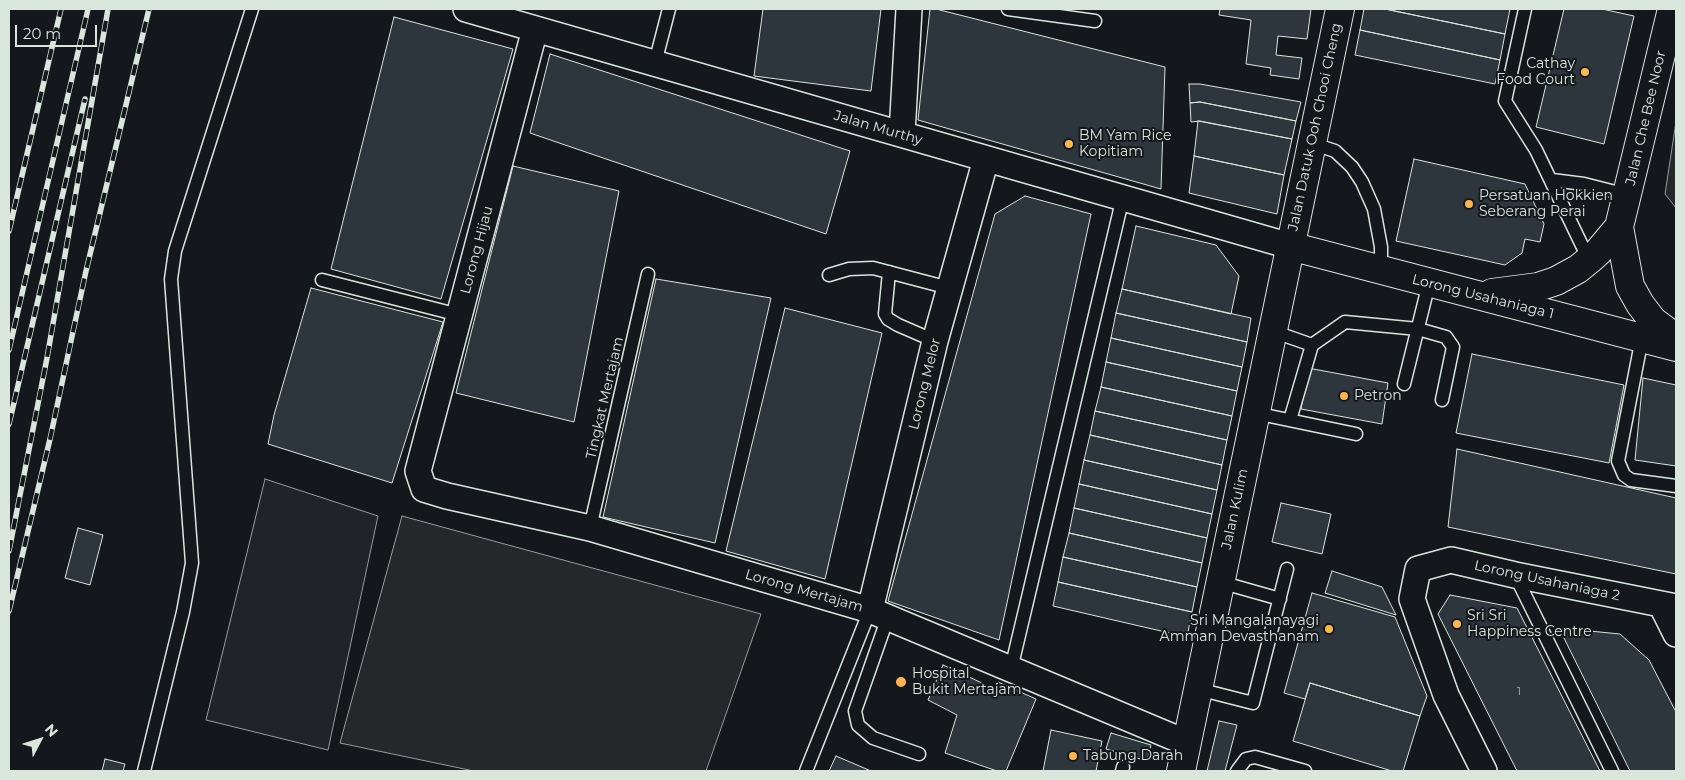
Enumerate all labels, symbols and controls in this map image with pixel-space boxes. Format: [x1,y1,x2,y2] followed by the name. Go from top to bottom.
[18,15,100,47] scale bar
[1285,21,1345,233] street label: Jalan Datuk Ooh Chooi Cheng
[23,24,61,43] text: 20 m
[1622,49,1670,187] street label: Jalan Che Bee Noor
[1496,56,1575,88] place label: Cathay Food Court
[1579,66,1591,78] marker: Cathay Food Court
[832,107,924,149] street label: Jalan Murthy
[1079,128,1171,160] place label: BM Yam Rice Kopitiam
[1063,138,1075,150] marker: BM Yam Rice Kopitiam
[1479,188,1613,220] place label: Persatuan Hokkien Seberang Perai
[1463,198,1475,210] marker: Persatuan Hokkien Seberang Perai
[457,204,497,296] street label: Lorong Hijau
[1410,271,1556,323] street label: Lorong Usahaniaga 1
[583,335,627,461] street label: Tingkat Mertajam
[905,336,945,432] street label: Lorong Melor
[1354,388,1402,404] place label: Petron
[1338,390,1350,402] marker: Petron
[1218,467,1252,551] street label: Jalan Kulim
[1473,557,1621,605] street label: Lorong Usahaniaga 2
[743,566,865,616] street label: Lorong Mertajam
[1467,608,1592,640] place label: Sri Sri Happiness Centre
[1160,613,1319,646] place label: Sri Mangalanayagi Amman Devasthanam
[1451,618,1463,630] marker: Sri Sri Happiness Centre
[1323,623,1335,635] marker: Sri Mangalanayagi Amman Devasthanam
[912,666,1022,699] place label: Hospital Bukit Mertajam
[894,675,908,689] marker: Hospital Bukit Mertajam
[1517,685,1521,699] house number: 1
[15,715,65,765] north arrow
[41,720,62,740] text: N
[1083,748,1183,764] place label: Tabung Darah
[1067,750,1079,762] marker: Tabung Darah

